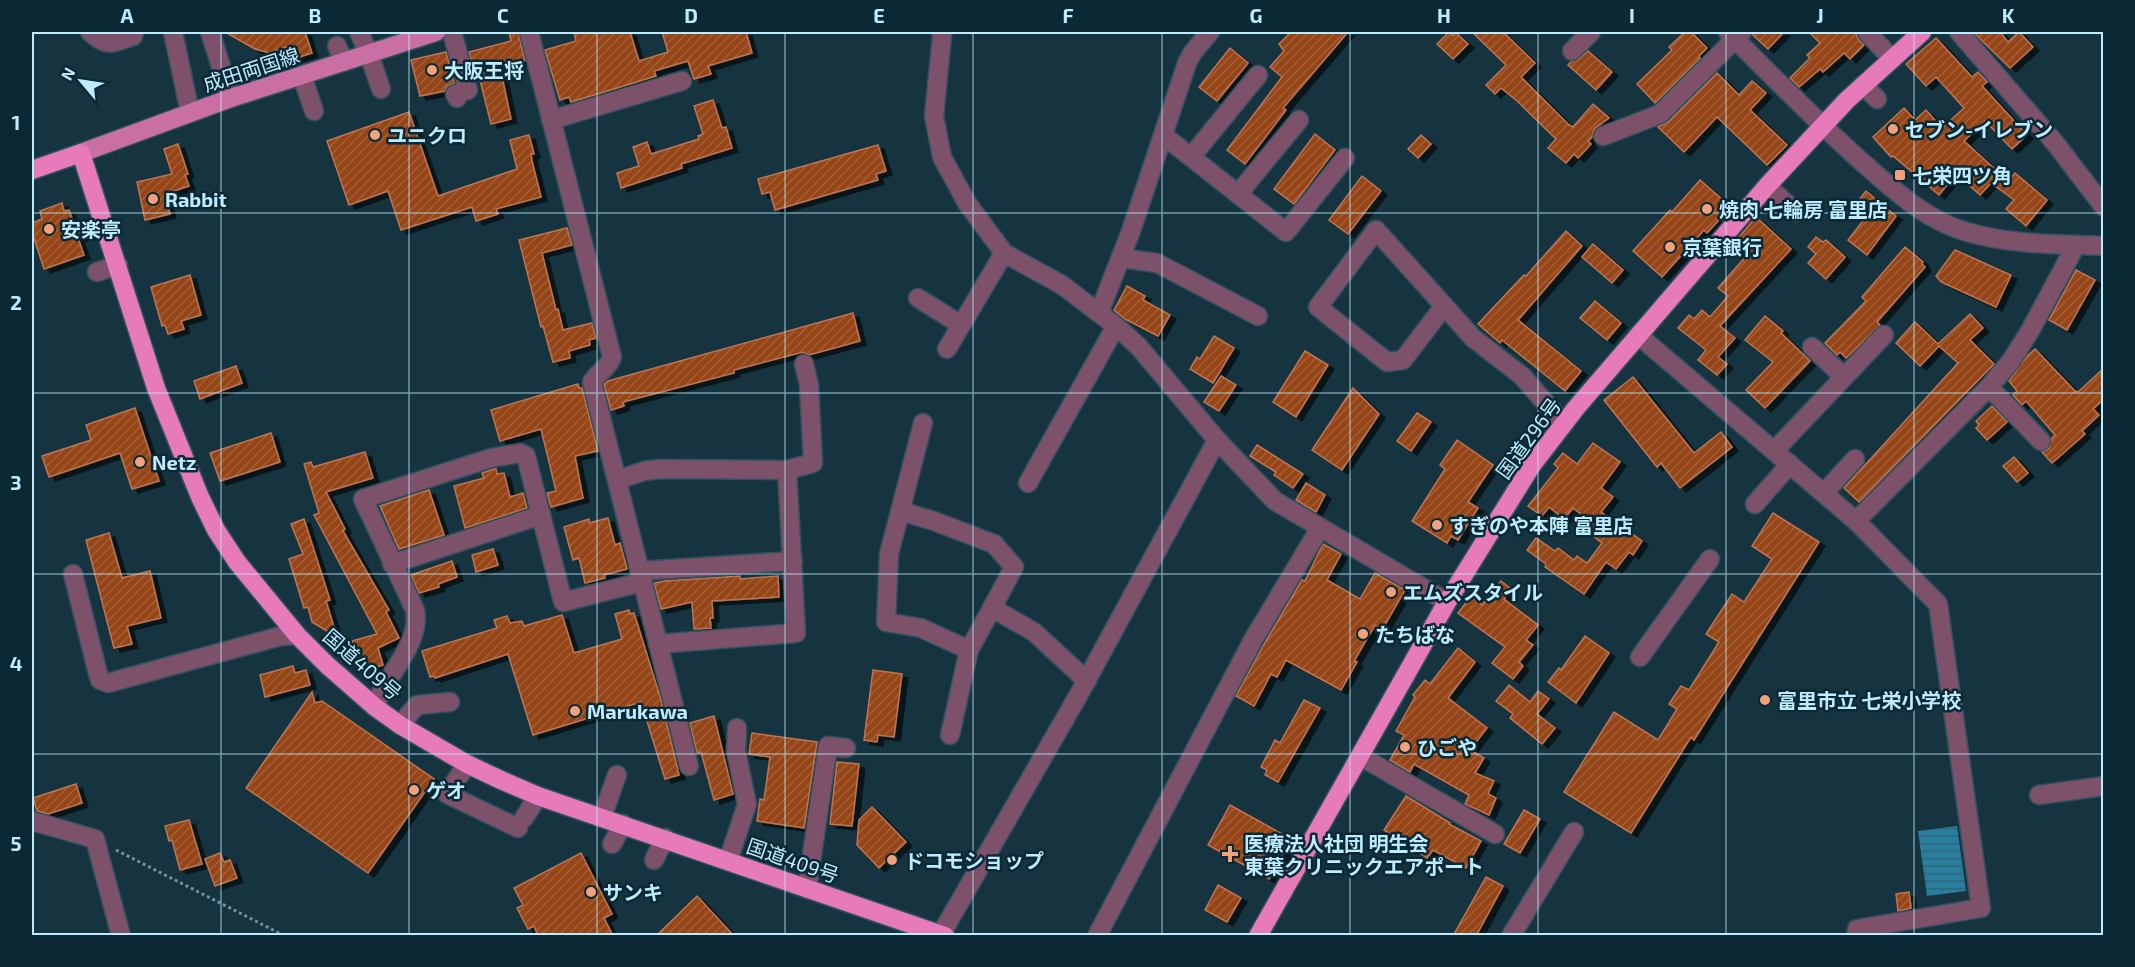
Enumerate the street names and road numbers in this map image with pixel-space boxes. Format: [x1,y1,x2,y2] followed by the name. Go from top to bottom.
[200,42,302,96] street label: 成田両国線
[1491,393,1565,483] street label: 国道296号
[319,624,407,704] street label: 国道409号
[744,833,842,887] street label: 国道409号

